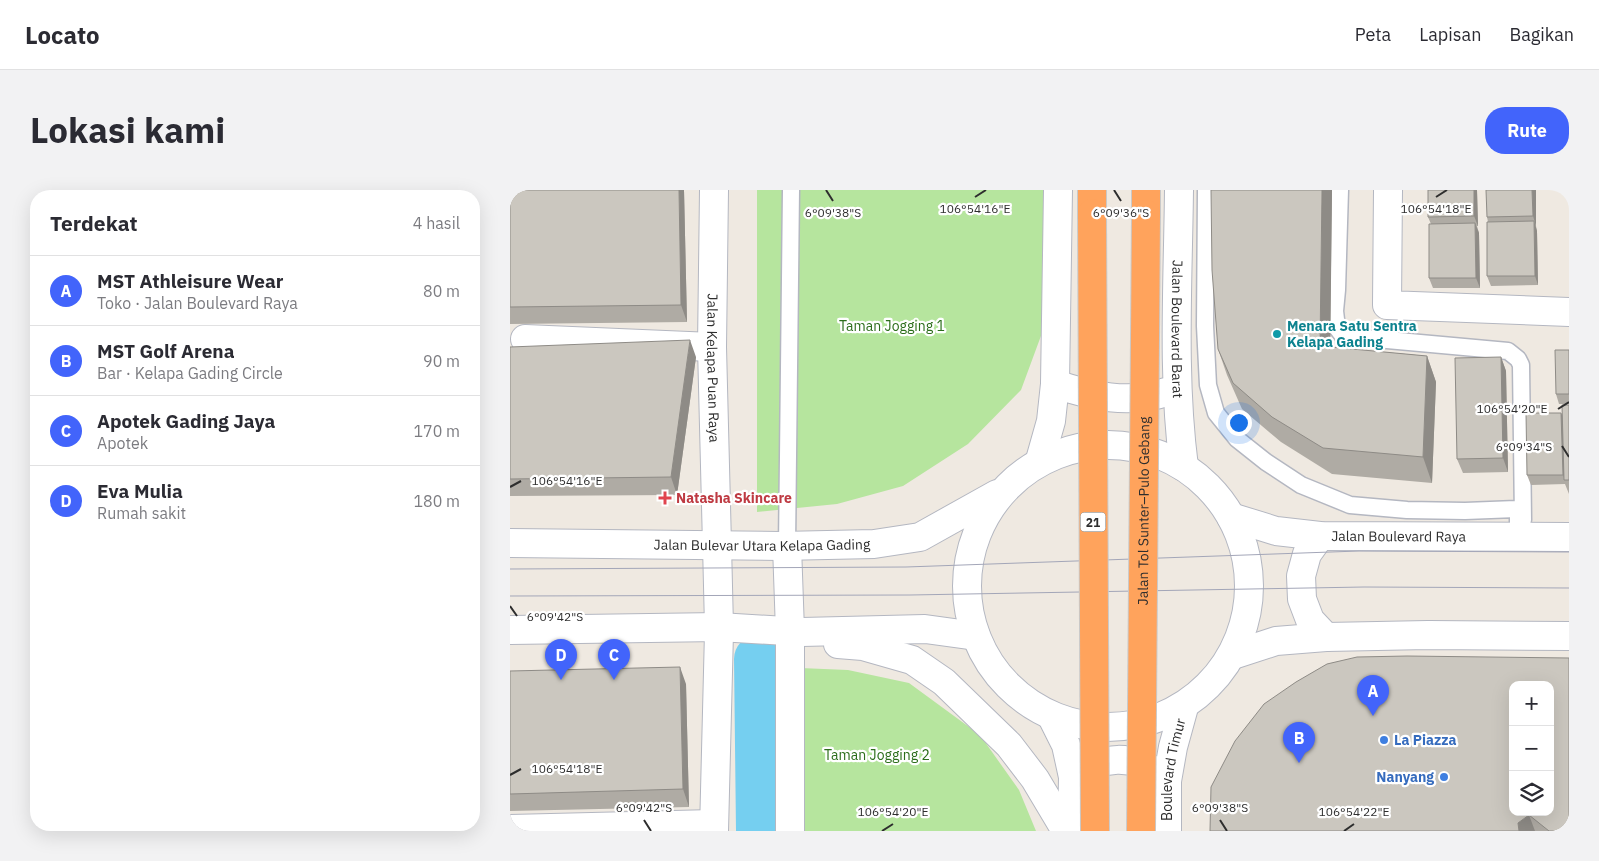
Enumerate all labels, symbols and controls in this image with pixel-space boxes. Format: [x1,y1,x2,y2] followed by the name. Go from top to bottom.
[25,19,100,51] text: Locato
[1355,23,1391,46] text: Peta
[1419,23,1481,46] text: Lapisan
[1509,23,1574,46] text: Bagikan
[30,107,225,153] text: Lokasi kami
[1485,107,1569,154] button: Rute
[940,201,1010,216] text: 106°54'16"E
[1401,201,1471,216] text: 106°54'18"E
[805,205,861,220] text: 6°09'38"S
[1093,205,1149,220] text: 6°09'36"S
[50,209,138,237] text: Terdekat
[413,213,460,233] text: 4 hasil
[1168,260,1187,399] street label: Jalan Boulevard Barat
[97,269,284,293] text: MST Athleisure Wear
[61,281,71,301] text: A
[423,281,460,301] text: 80 m
[97,293,298,313] text: Toko · Jalan Boulevard Raya
[703,293,723,443] street label: Jalan Kelapa Puan Raya
[839,317,945,335] park label: Taman Jogging 1
[1287,317,1417,351] place label: Menara Satu Sentra Kelapa Gading
[1271,328,1283,340] marker: Menara Satu Sentra Kelapa Gading
[97,339,234,363] text: MST Golf Arena
[61,351,71,371] text: B
[423,351,460,371] text: 90 m
[97,363,283,383] text: Bar · Kelapa Gading Circle
[1477,401,1547,416] text: 106°54'20"E
[97,409,275,433] text: Apotek Gading Jaya
[1226,410,1252,436] your location
[1134,416,1153,605] street label: Jalan Tol Sunter–Pulo Gebang
[61,421,71,441] text: C
[413,421,460,441] text: 170 m
[97,433,148,453] text: Apotek
[1496,439,1552,454] text: 6°09'34"S
[532,473,602,488] text: 106°54'16"E
[97,479,183,503] text: Eva Mulia
[676,489,792,507] place label: Natasha Skincare
[60,491,72,511] text: D
[413,491,460,511] text: 180 m
[658,491,672,505] marker: Natasha Skincare
[97,503,186,523] text: Rumah sakit
[1080,512,1106,532] road number: 21
[1331,527,1467,546] street label: Jalan Boulevard Raya
[653,535,871,555] street label: Jalan Bulevar Utara Kelapa Gading
[527,609,583,624] text: 6°09'42"S
[545,639,577,680] pin: D
[598,639,630,680] pin: C
[1357,675,1389,716] pin: A
[1509,681,1554,816] map controls
[1509,681,1554,726] button: +
[1158,716,1189,821] street label: Boulevard Timur
[1283,722,1315,763] pin: B
[1509,726,1554,771] button: −
[1394,731,1456,749] place label: La Piazza
[1378,734,1390,746] marker: La Piazza
[824,746,930,764] park label: Taman Jogging 2
[532,761,602,776] text: 106°54'18"E
[1376,768,1434,786] place label: Nanyang
[1438,771,1450,783] marker: Nanyang
[1509,771,1554,816] button: layers
[616,800,672,815] text: 6°09'42"S
[1192,800,1248,815] text: 6°09'38"S
[858,804,928,819] text: 106°54'20"E
[1319,804,1389,819] text: 106°54'22"E

